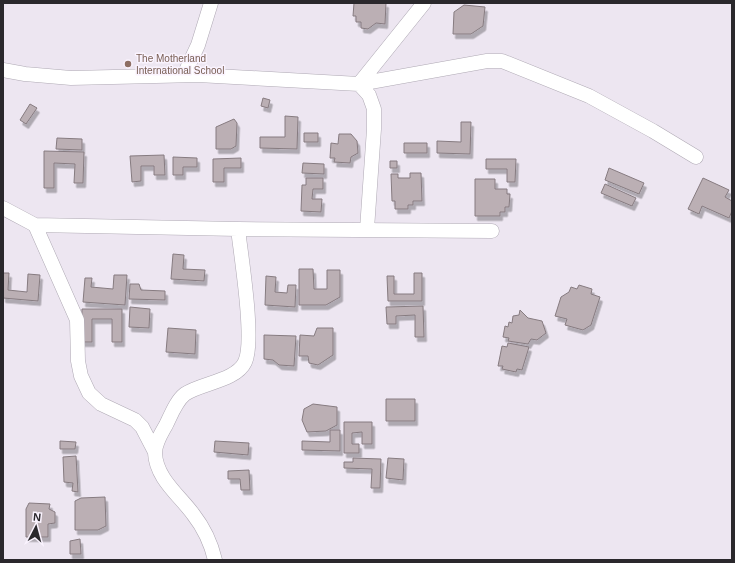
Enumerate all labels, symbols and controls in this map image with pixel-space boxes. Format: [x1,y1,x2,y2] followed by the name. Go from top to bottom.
[136,53,224,76] place label: The Motherland International School
[123,59,133,69] marker: The Motherland International School
[16,507,56,547] north arrow
[32,511,42,523] text: N

